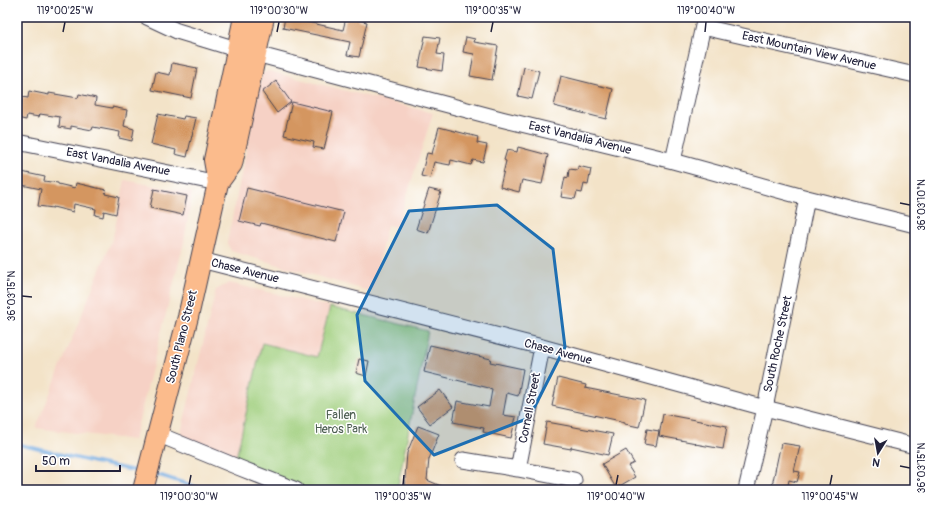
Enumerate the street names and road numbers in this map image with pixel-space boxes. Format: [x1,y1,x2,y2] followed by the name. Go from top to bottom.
[741,28,878,74] street label: East Mountain View Avenue
[527,118,633,158] street label: East Vandalia Avenue
[65,145,171,179] street label: East Vandalia Avenue
[210,255,281,287] street label: Chase Avenue
[163,289,201,385] street label: South Plano Street
[760,294,796,394] street label: South Roche Street
[523,336,594,368] street label: Chase Avenue
[516,371,544,445] street label: Cornell Street

